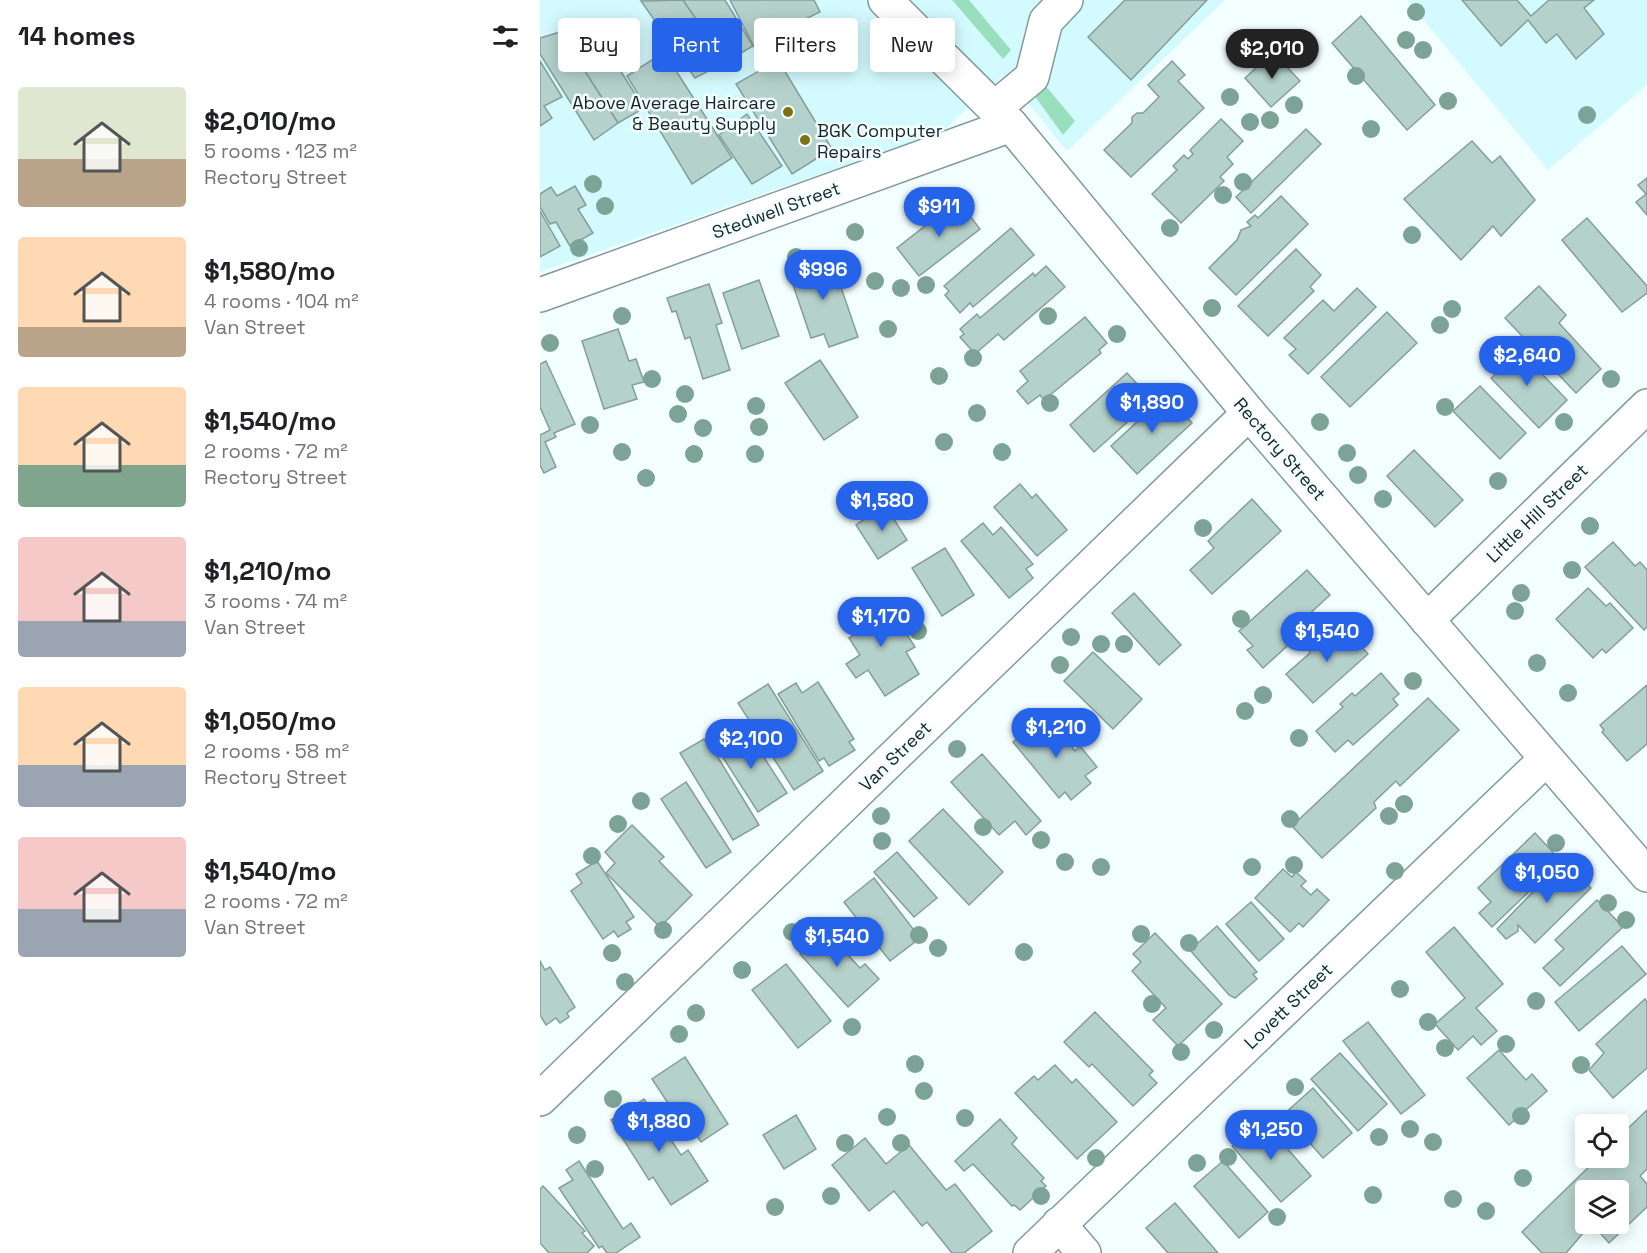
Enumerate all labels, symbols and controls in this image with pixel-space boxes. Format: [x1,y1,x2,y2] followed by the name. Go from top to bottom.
[558,18,640,72] chip: Buy
[652,18,742,72] chip: Rent
[754,18,858,72] chip: Filters
[870,18,955,72] chip: New
[18,19,136,53] text: 14 homes
[489,20,522,53] icon: filters
[1223,29,1321,80] pin: $2,010
[1240,35,1304,61] text: $2,010
[572,91,776,135] place label: Above Average Haircare & Beauty Supply
[204,104,336,138] text: $2,010/mo
[781,105,795,119] marker: Above Average Haircare & Beauty Supply
[66,111,138,183] icon: home
[817,119,943,163] place label: BGK Computer Repairs
[798,133,812,147] marker: BGK Computer Repairs
[204,138,357,164] text: 5 rooms · 123 m²
[204,164,347,190] text: Rectory Street
[709,176,843,244] street label: Stedwell Street
[903,187,975,238] pin: $911
[918,193,960,219] text: $911
[787,250,859,301] pin: $996
[204,254,335,288] text: $1,580/mo
[798,256,848,282] text: $996
[66,261,138,333] icon: home
[204,288,359,314] text: 4 rooms · 104 m²
[204,314,306,340] text: Van Street
[1478,336,1576,387] pin: $2,640
[1493,342,1561,368] text: $2,640
[1103,383,1201,434] pin: $1,890
[1120,389,1184,415] text: $1,890
[1229,393,1331,505] street label: Rectory Street
[204,404,336,438] text: $1,540/mo
[66,411,138,483] icon: home
[204,438,348,464] text: 2 rooms · 72 m²
[1481,459,1593,567] street label: Little Hill Street
[204,464,347,490] text: Rectory Street
[833,481,931,532] pin: $1,580
[850,487,914,513] text: $1,580
[204,554,331,588] text: $1,210/mo
[66,561,138,633] icon: home
[204,588,347,614] text: 3 rooms · 74 m²
[832,597,930,648] pin: $1,170
[852,603,911,629] text: $1,170
[1278,612,1376,663] pin: $1,540
[204,614,306,640] text: Van Street
[1295,618,1359,644] text: $1,540
[204,704,336,738] text: $1,050/mo
[1007,708,1105,759] pin: $1,210
[66,711,138,783] icon: home
[1026,714,1086,740] text: $1,210
[854,716,936,796] street label: Van Street
[702,719,800,770] pin: $2,100
[719,725,783,751] text: $2,100
[204,738,349,764] text: 2 rooms · 58 m²
[204,764,347,790] text: Rectory Street
[1498,853,1596,904] pin: $1,050
[204,854,336,888] text: $1,540/mo
[1515,859,1579,885] text: $1,050
[66,861,138,933] icon: home
[204,888,348,914] text: 2 rooms · 72 m²
[204,914,306,940] text: Van Street
[788,917,886,968] pin: $1,540
[805,923,869,949] text: $1,540
[1239,958,1337,1054] street label: Lovett Street
[610,1102,708,1153] pin: $1,880
[627,1108,691,1134] text: $1,880
[1222,1110,1320,1161] pin: $1,250
[1575,1114,1629,1234] map controls
[1575,1114,1629,1168] button: locate
[1239,1116,1303,1142] text: $1,250
[1575,1180,1629,1234] button: layers

